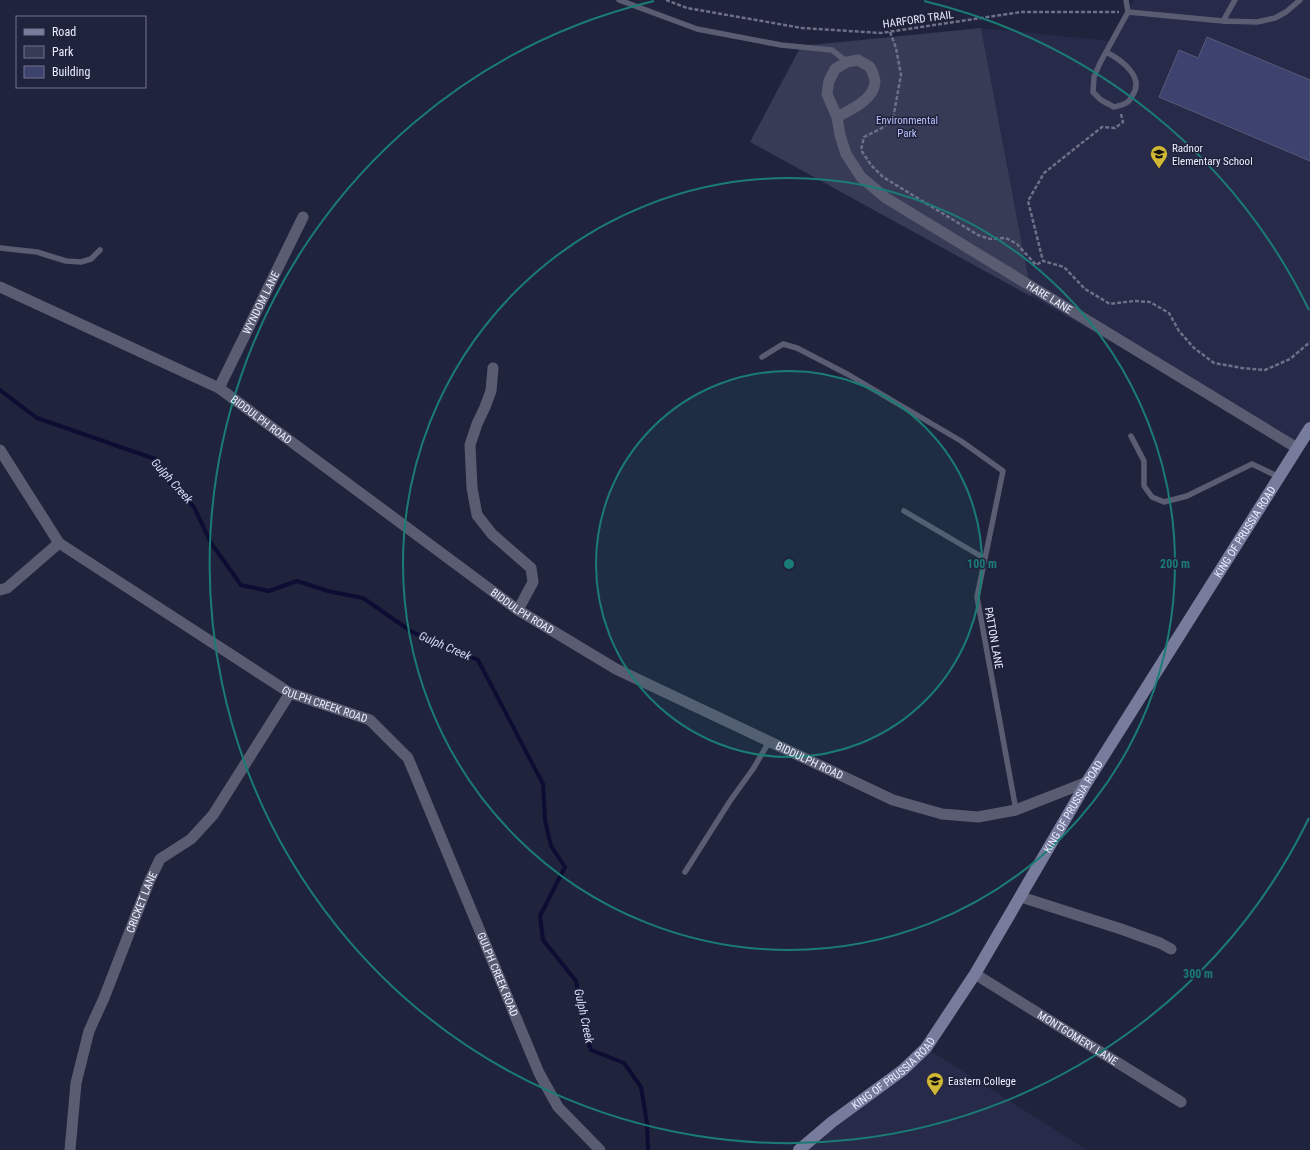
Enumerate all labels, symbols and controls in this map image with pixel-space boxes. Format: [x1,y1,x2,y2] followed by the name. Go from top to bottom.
[882,8,954,31] street label: HARFORD TRAIL
[16,16,146,88] legend
[52,25,76,39] text: Road
[52,45,74,59] text: Park
[52,65,90,79] text: Building
[876,114,938,140] park label: Environmental Park
[1172,142,1253,168] place label: Radnor Elementary School
[1149,144,1169,169] school or university icon: Radnor Elementary School
[240,269,283,337] street label: WYNDOM LANE
[1024,279,1075,317] street label: HARE LANE
[228,393,294,447] street label: BIDDULPH ROAD
[148,456,196,507] water label: Gulph Creek
[1212,484,1279,580] street label: KING OF PRUSSIA ROAD
[782,557,796,571] centre of rings
[967,557,997,571] text: 100 m
[1160,557,1190,571] text: 200 m
[488,586,556,637] street label: BIDDULPH ROAD
[982,606,1005,670] street label: PATTON LANE
[417,629,474,664] water label: Gulph Creek
[279,683,369,726] street label: GULPH CREEK ROAD
[773,739,845,782] street label: BIDDULPH ROAD
[1041,758,1106,855] street label: KING OF PRUSSIA ROAD
[124,869,160,935] street label: CRICKET LANE
[474,930,521,1019] street label: GULPH CREEK ROAD
[1183,967,1213,981] text: 300 m
[571,987,597,1045] water label: Gulph Creek
[1035,1008,1120,1068] street label: MONTGOMERY LANE
[849,1035,938,1112] street label: KING OF PRUSSIA ROAD
[925,1071,945,1096] school or university icon: Eastern College
[948,1075,1016,1088] place label: Eastern College

